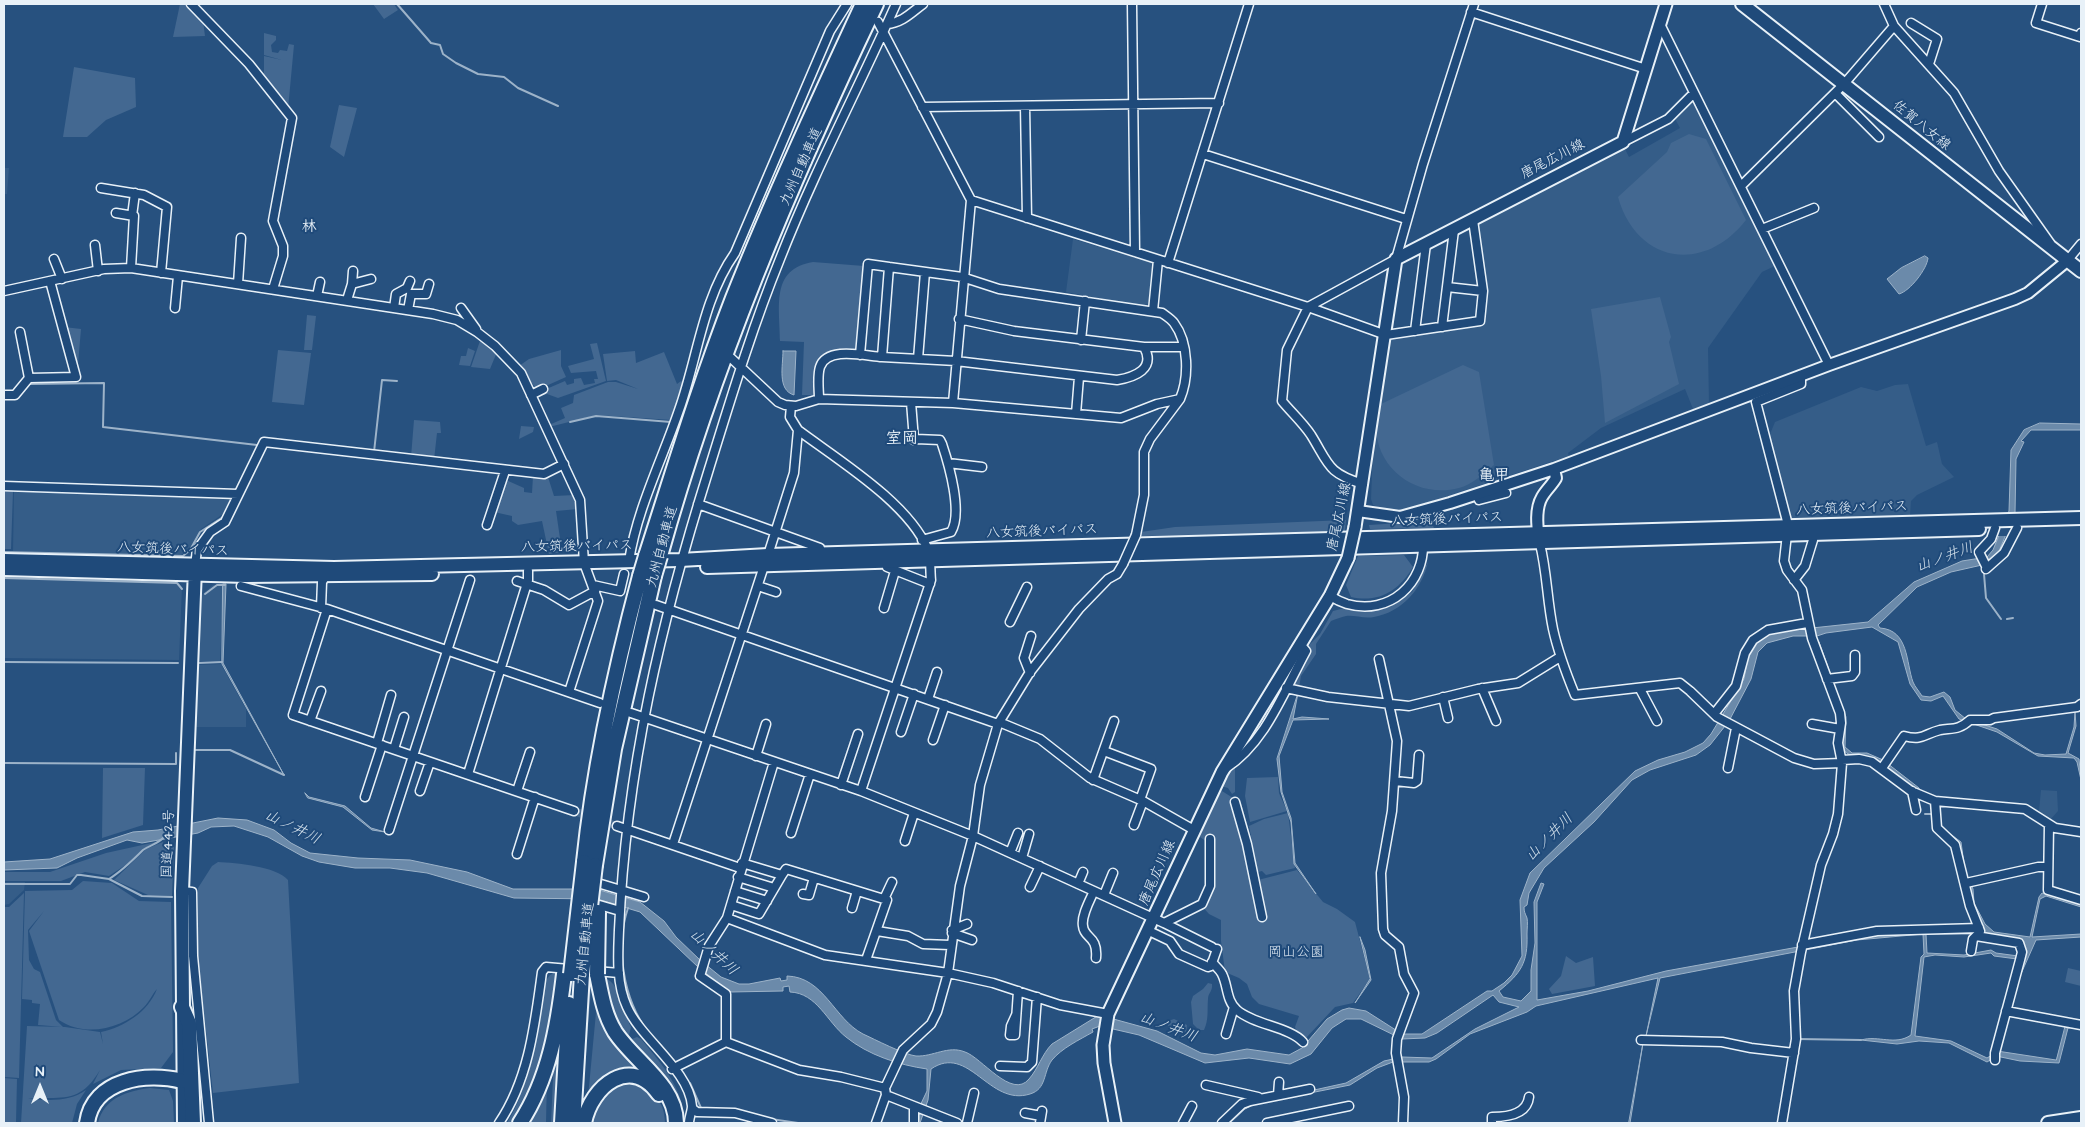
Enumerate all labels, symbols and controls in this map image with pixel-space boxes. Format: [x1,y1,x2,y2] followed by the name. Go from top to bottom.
[1889,97,1953,155] street label: 佐賀八女線
[777,125,827,209] street label: 九州自動車道
[1518,137,1588,183] street label: 唐尾広川線
[302,219,316,237] district label: 林
[886,430,918,450] district label: 室岡
[1478,467,1510,487] district label: 亀甲
[1325,481,1355,553] street label: 唐尾広川線
[1796,499,1908,519] street label: 八女筑後バイパス
[644,504,682,590] street label: 九州自動車道
[1391,510,1503,530] street label: 八女筑後バイパス
[986,522,1098,542] street label: 八女筑後バイパス
[521,538,633,556] street label: 八女筑後バイパス
[1914,539,1976,577] water label: 山ノ井川
[117,540,229,560] street label: 八女筑後バイパス
[261,807,323,849] water label: 山ノ井川
[159,809,179,879] street label: 国道442号
[1522,810,1578,866] water label: 山ノ井川
[1136,838,1180,908] street label: 唐尾広川線
[573,901,599,987] street label: 九州自動車道
[685,926,741,980] water label: 山ノ井川
[1268,945,1324,961] park label: 岡山公園
[1137,1009,1199,1047] water label: 山ノ井川
[15,1062,65,1112] north arrow
[36,1062,44,1082] text: N

